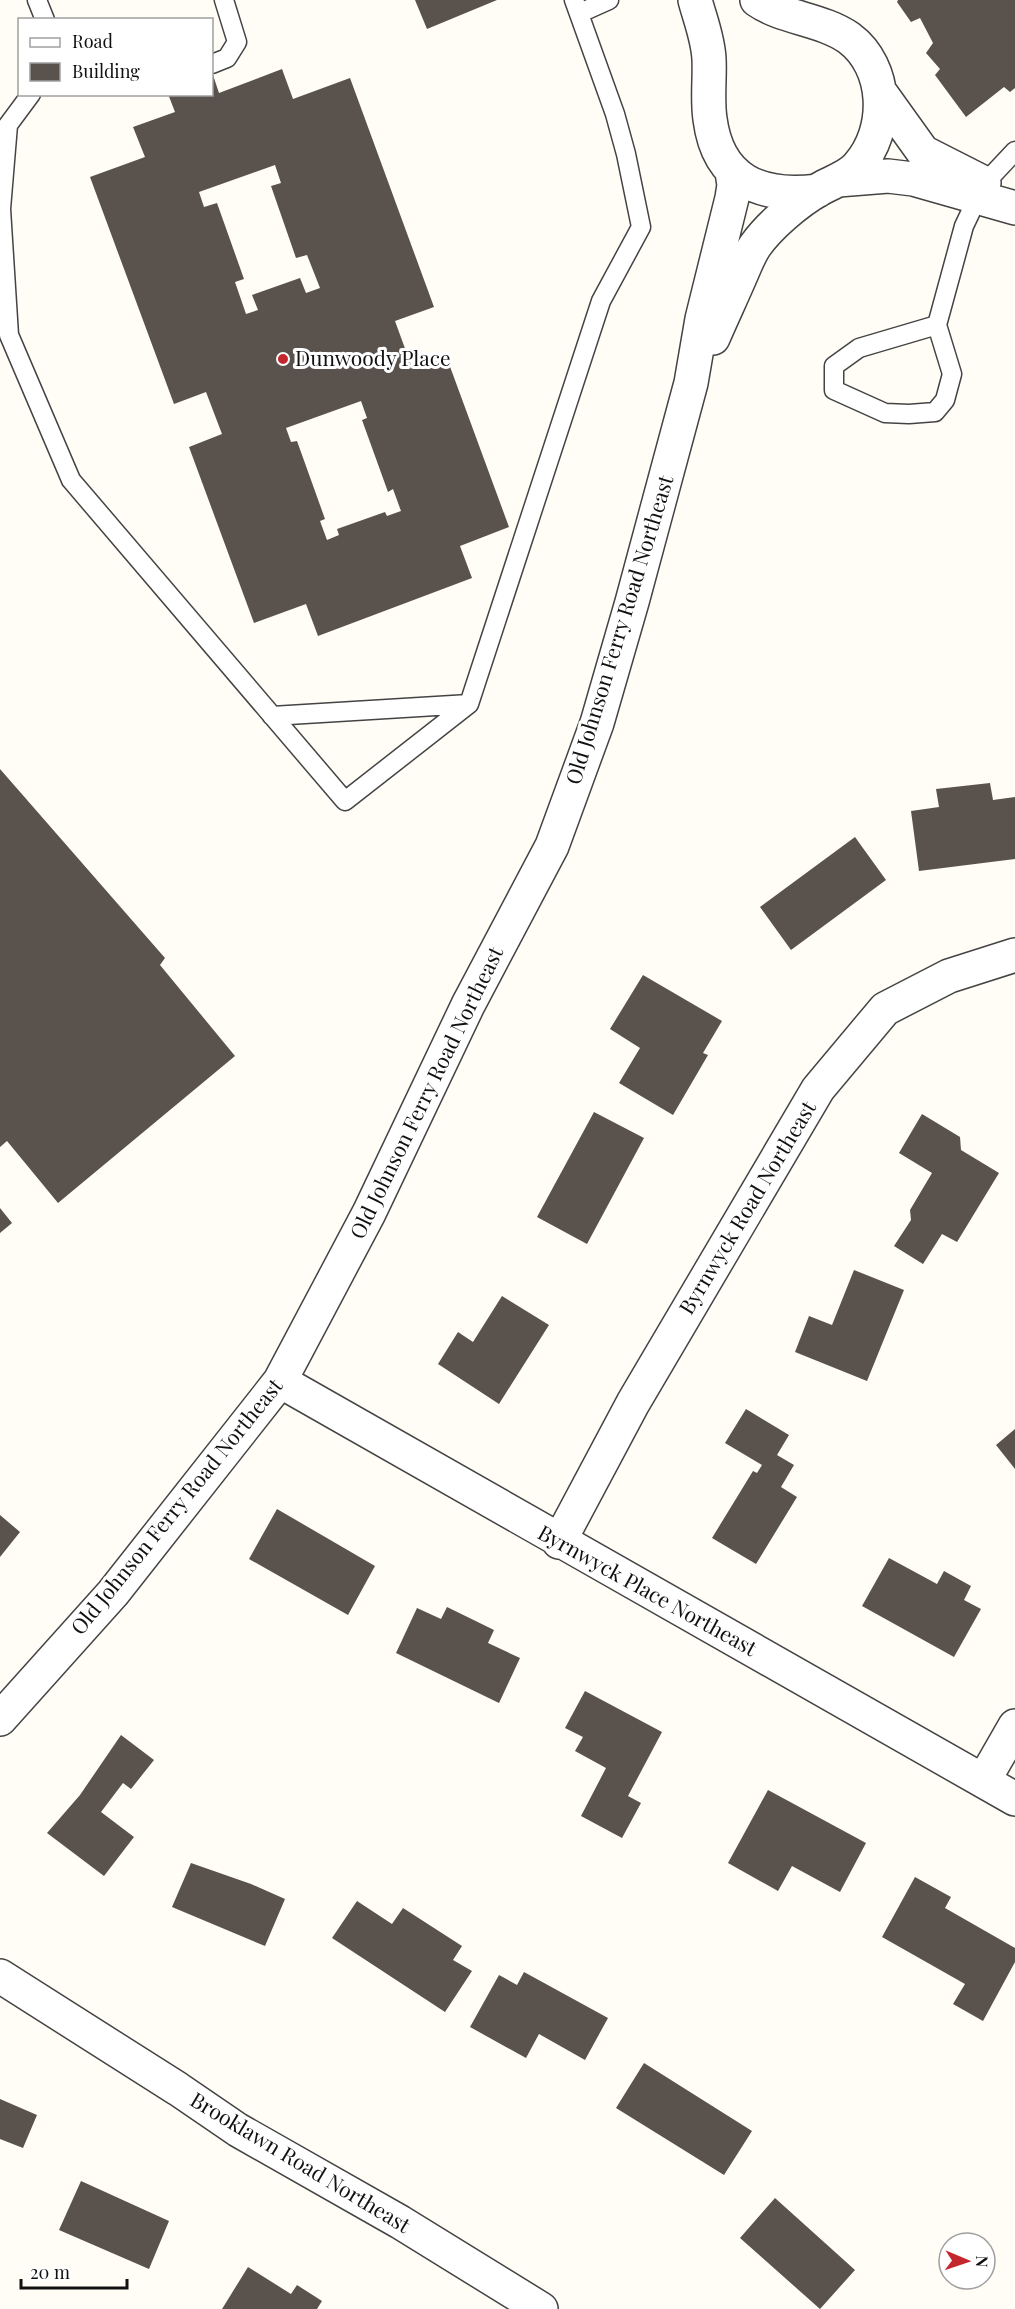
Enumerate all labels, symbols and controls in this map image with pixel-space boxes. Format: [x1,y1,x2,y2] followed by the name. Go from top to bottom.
[18,18,213,96] legend
[72,29,113,53] text: Road
[72,59,140,83] text: Building
[295,343,451,371] place label: Dunwoody Place
[276,352,290,366] marker: Dunwoody Place
[558,471,679,787] street label: Old Johnson Ferry Road Northeast
[342,941,509,1243] street label: Old Johnson Ferry Road Northeast
[671,1095,822,1319] street label: Byrnwyck Road Northeast
[63,1371,288,1640] street label: Old Johnson Ferry Road Northeast
[534,1517,763,1661] street label: Byrnwyck Place Northeast
[186,2084,417,2238] street label: Brooklawn Road Northeast
[937,2231,997,2291] north arrow
[21,2252,128,2290] scale bar
[972,2255,993,2268] text: N
[30,2260,70,2284] text: 20 m

